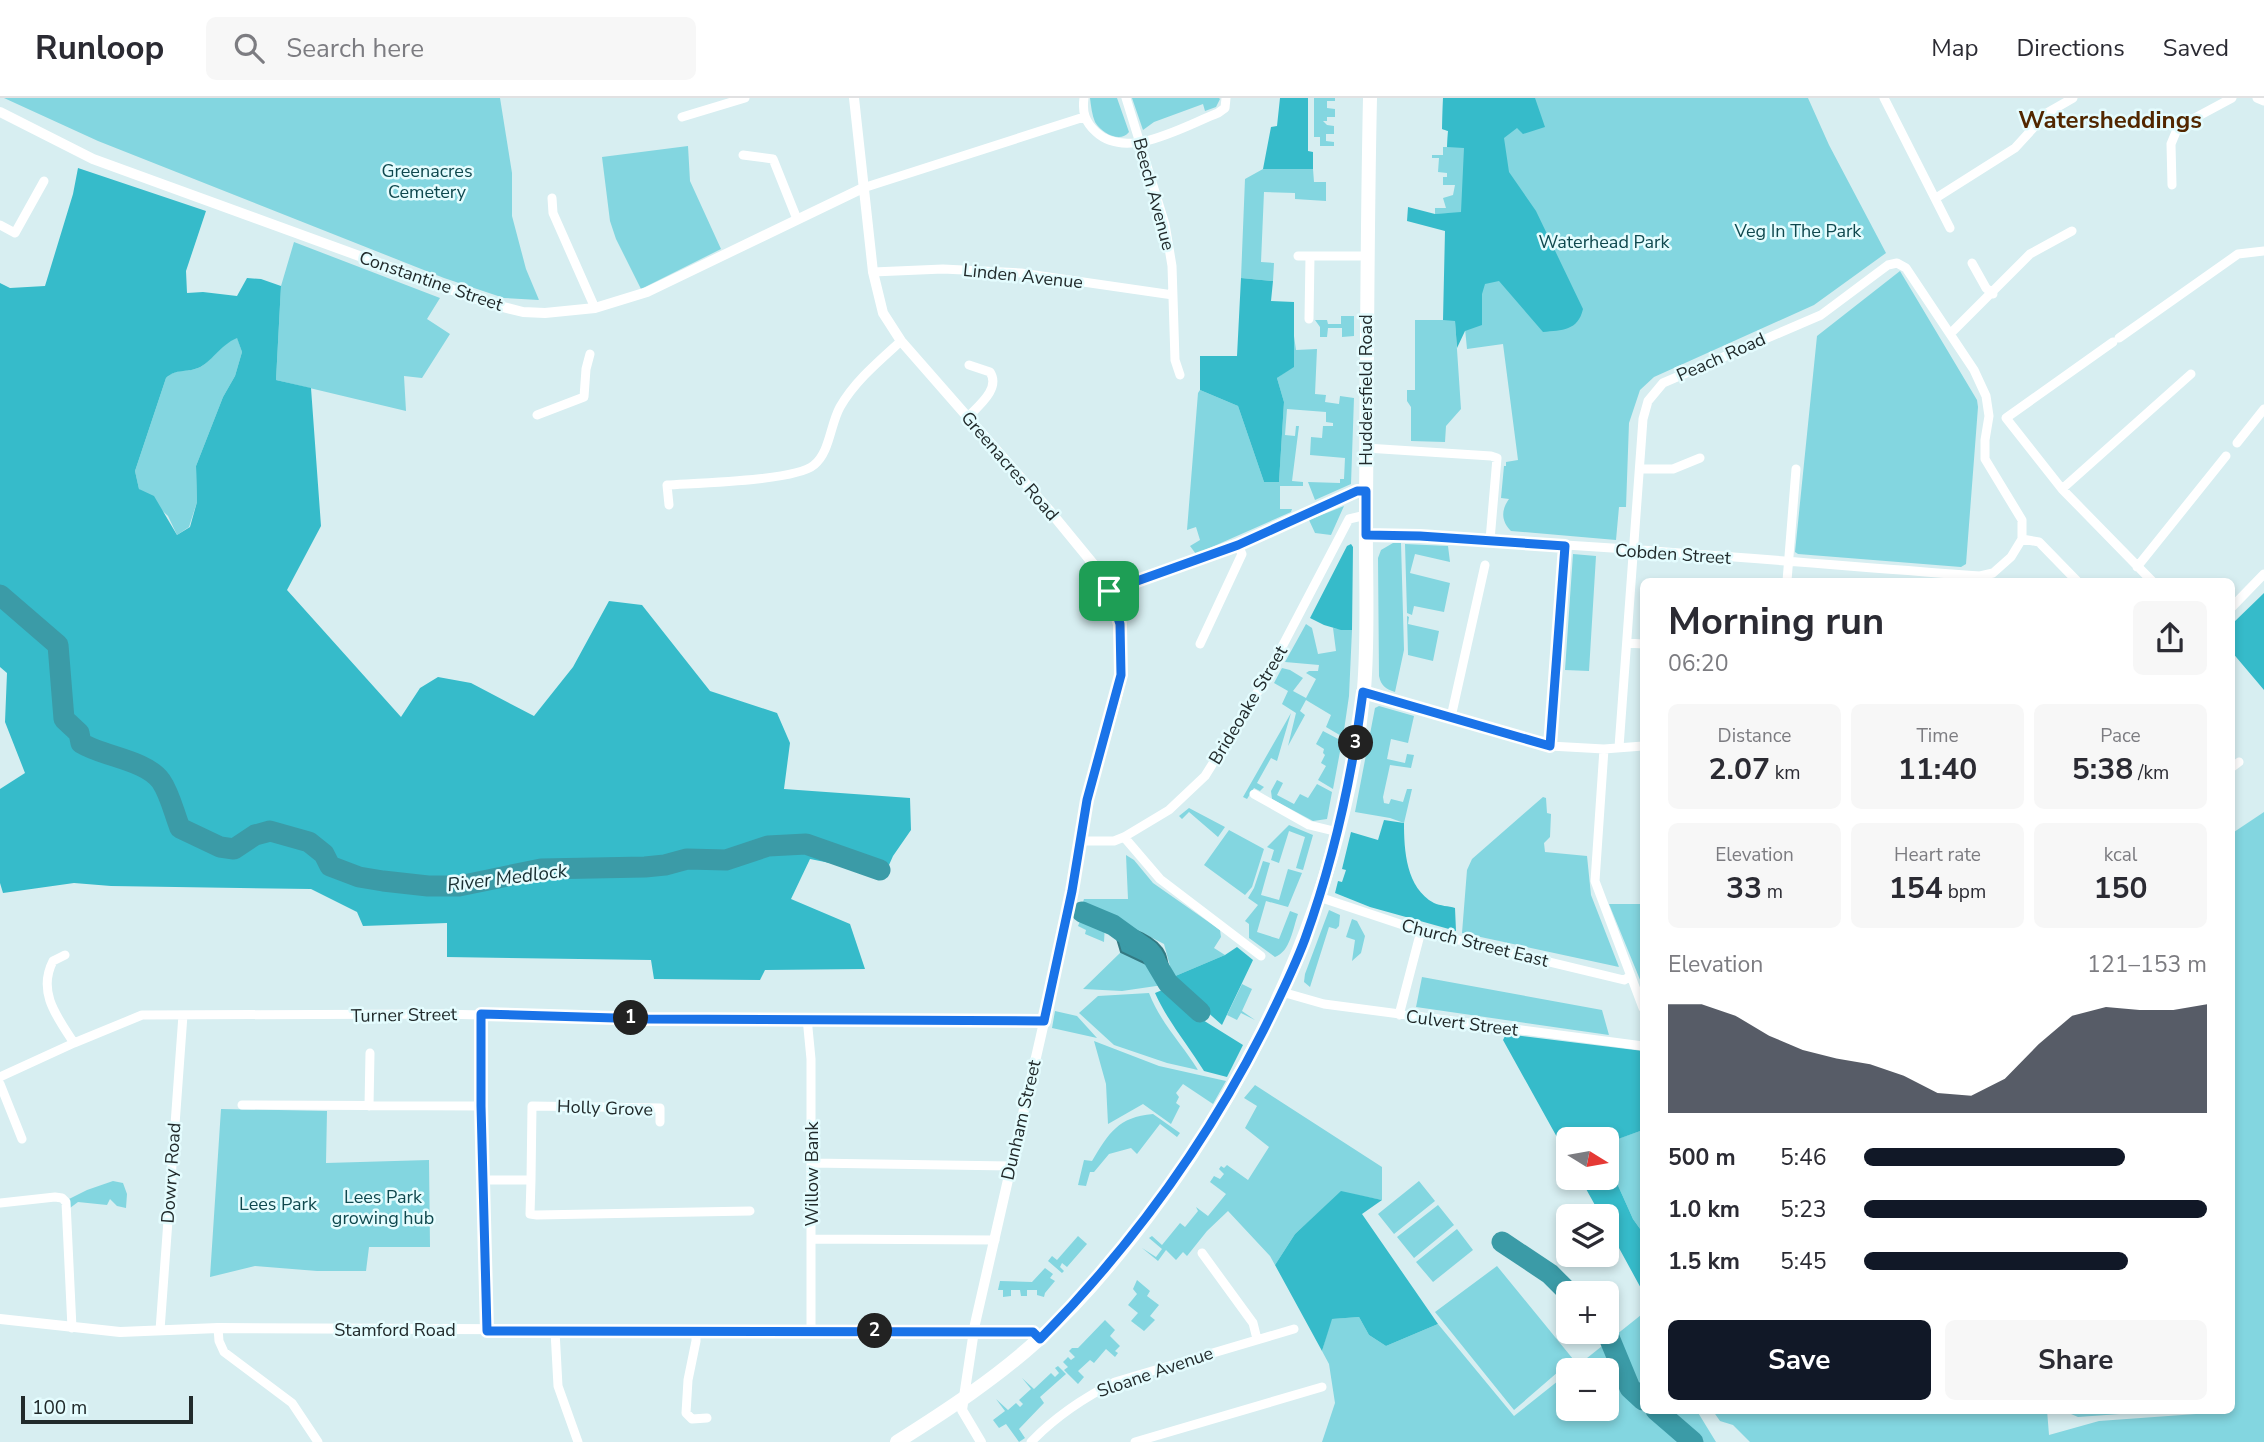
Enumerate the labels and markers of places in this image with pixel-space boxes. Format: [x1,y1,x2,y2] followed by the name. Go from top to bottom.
[1079,561,1139,621] pin
[1338,726,1374,760] pin: 3
[614,1000,648,1035] pin: 1
[858,1314,892,1348] pin: 2

